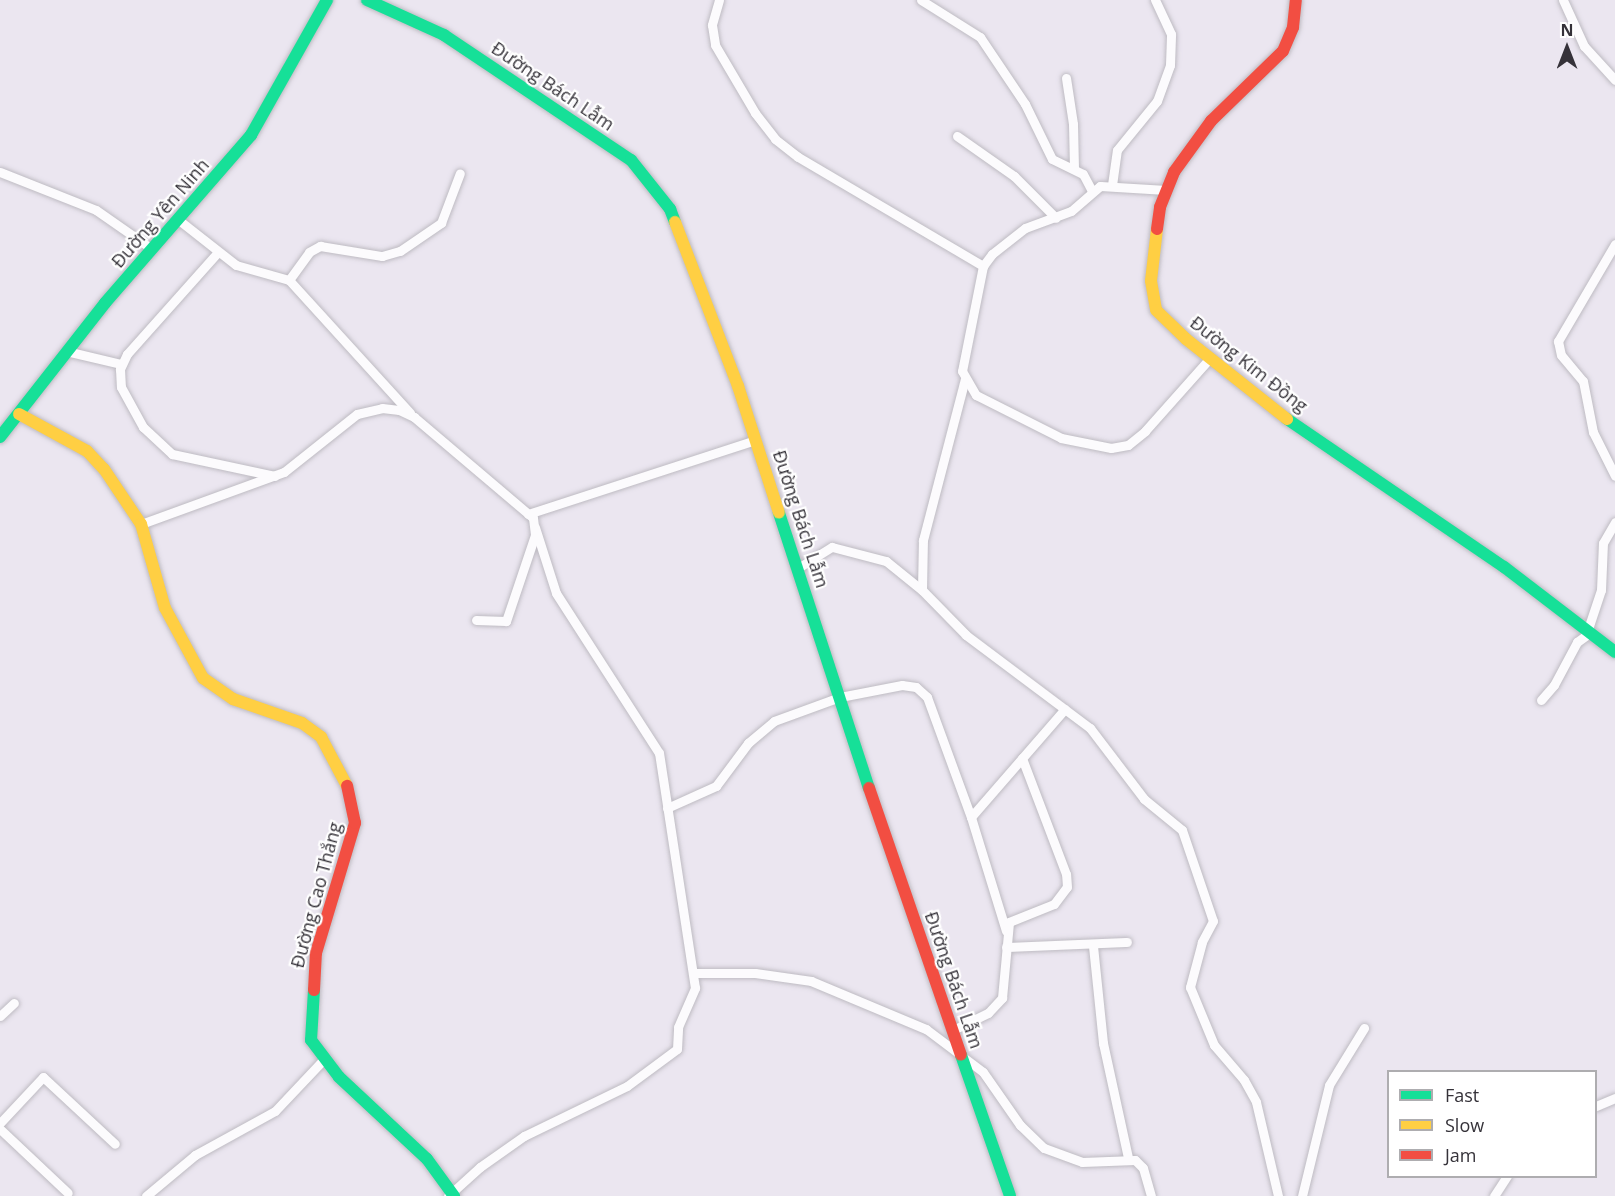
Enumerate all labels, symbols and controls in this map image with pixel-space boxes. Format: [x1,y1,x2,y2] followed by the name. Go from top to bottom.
[1537,18,1597,78] north arrow
[1560,19,1574,41] text: N
[487,37,619,135] street label: Đường Bách Lẫm
[107,154,213,272] street label: Đường Yên Ninh
[1186,311,1312,417] street label: Đường Kim Đồng
[769,447,833,591] street label: Đường Bách Lẫm
[286,820,346,970] street label: Đường Cao Thắng
[920,909,988,1051] street label: Đường Bách Lẫm
[1387,1070,1597,1178] legend
[1445,1083,1479,1107] text: Fast
[1445,1113,1484,1137] text: Slow
[1445,1143,1477,1167] text: Jam

